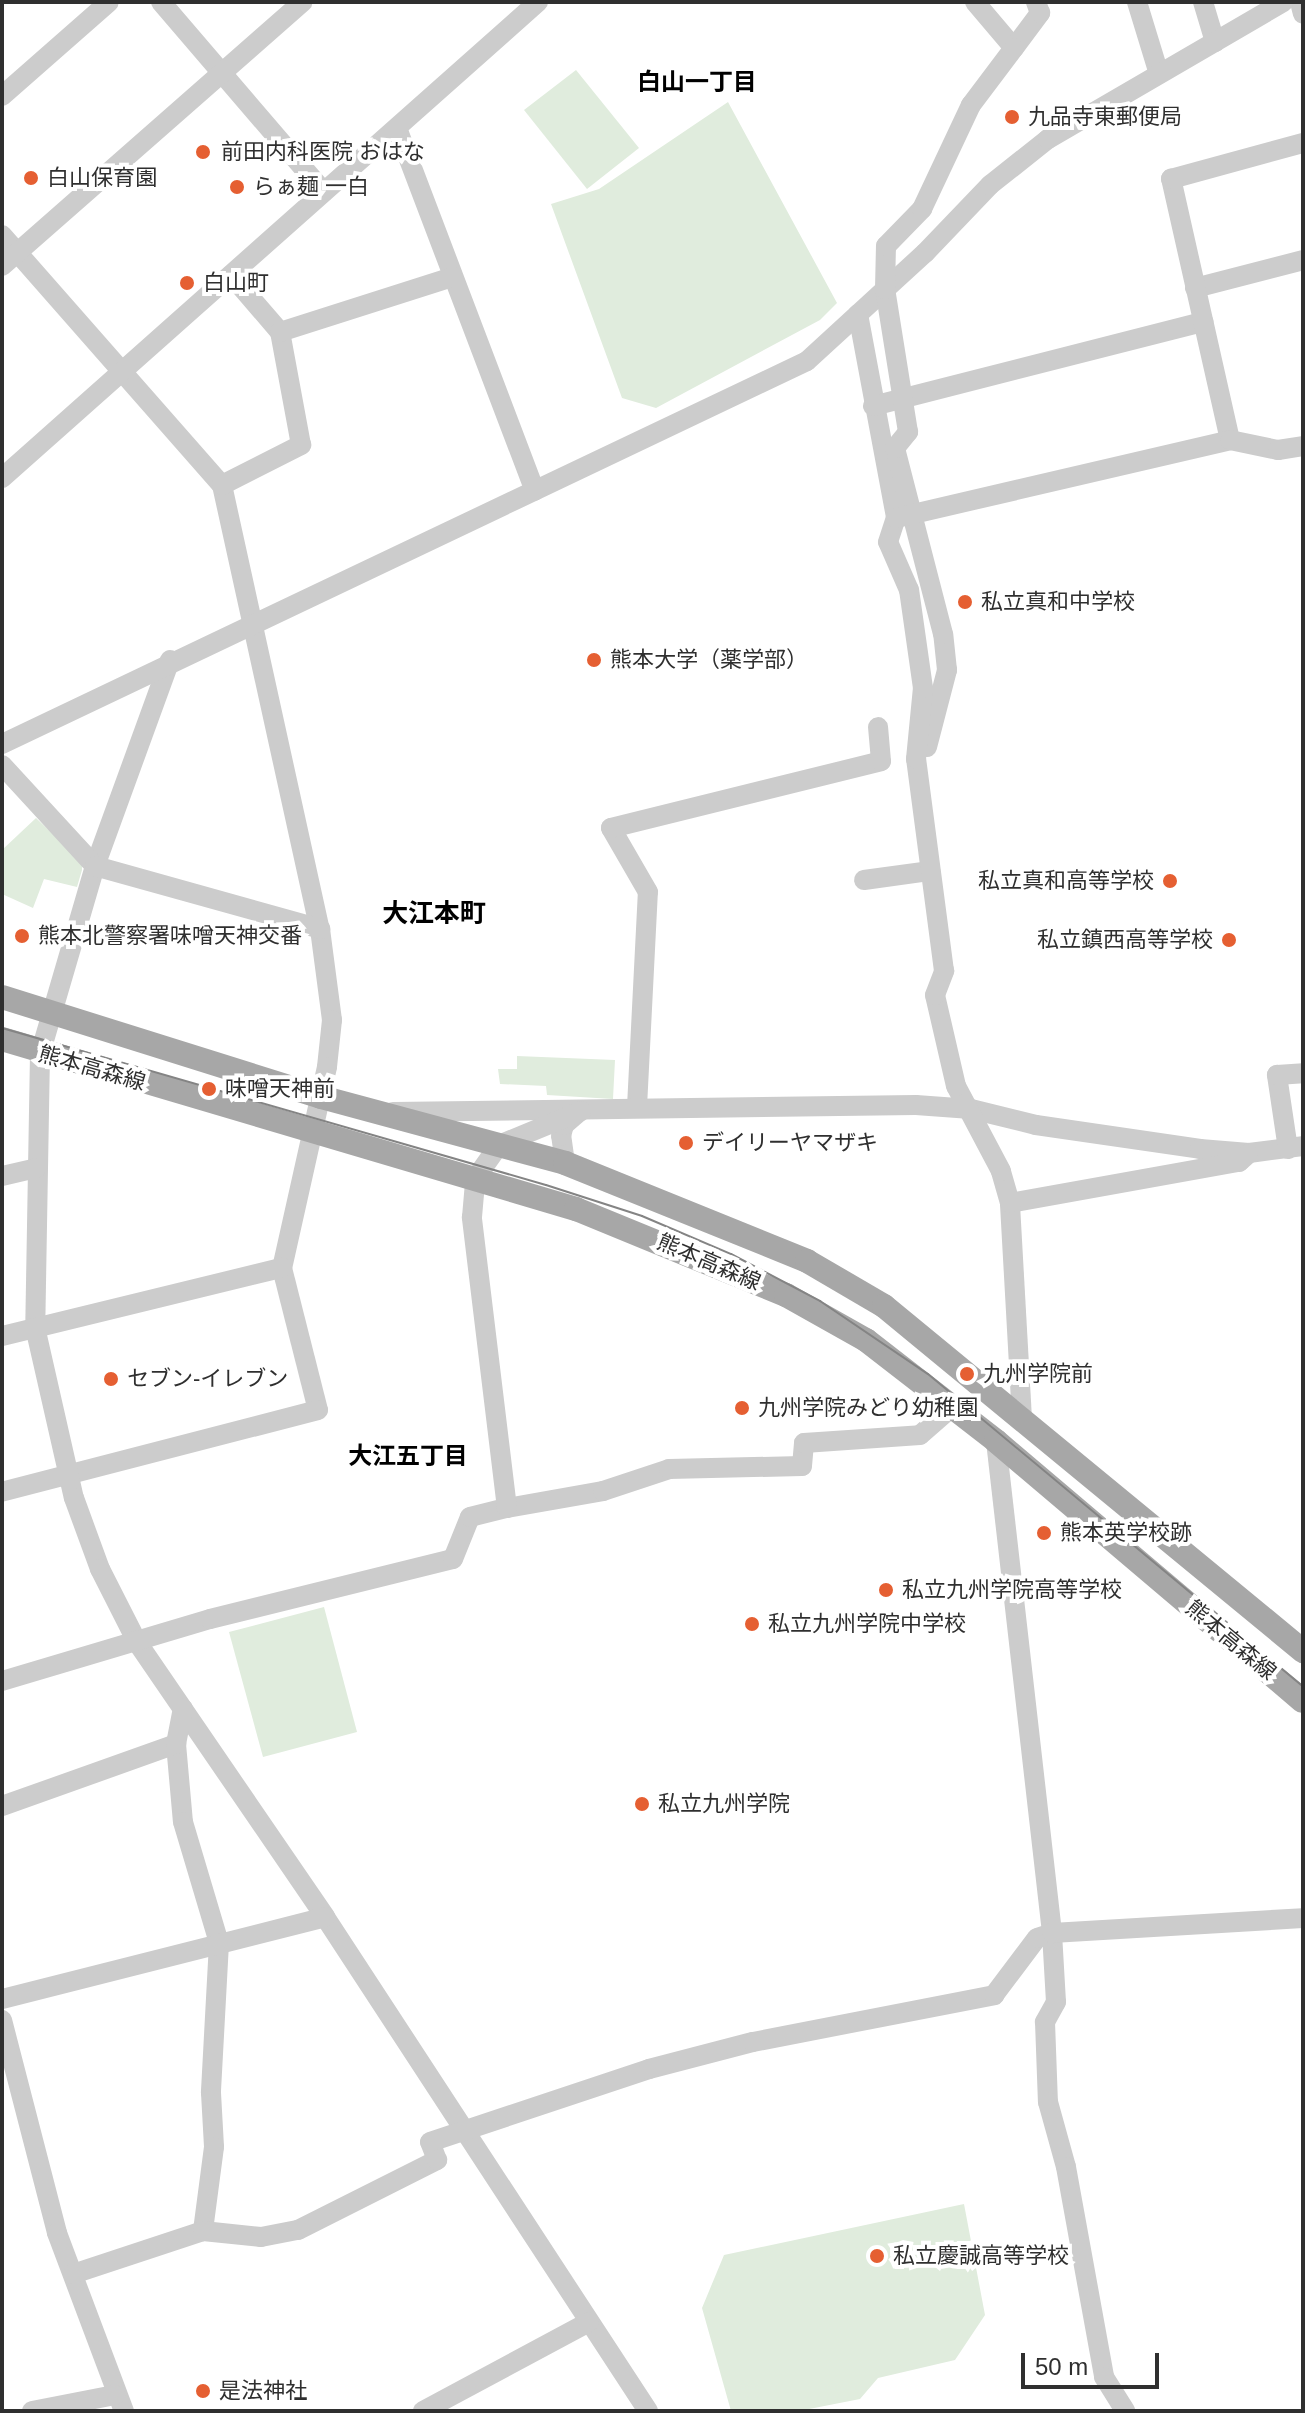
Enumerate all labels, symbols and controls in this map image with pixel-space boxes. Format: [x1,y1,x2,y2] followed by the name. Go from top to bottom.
[637,68,757,96] district label: 白山一丁目
[1028,104,1182,130] place label: 九品寺東郵便局
[1003,108,1021,126] marker: 九品寺東郵便局
[221,139,425,165] place label: 前田内科医院 おはな
[192,141,214,163] marker: 前田内科医院 おはな
[47,165,157,191] place label: 白山保育園
[22,169,40,187] marker: 白山保育園
[253,174,369,200] place label: らぁ麺 一白
[228,178,246,196] marker: らぁ麺 一白
[203,270,269,296] place label: 白山町
[178,274,196,292] marker: 白山町
[981,589,1135,615] place label: 私立真和中学校
[956,593,974,611] marker: 私立真和中学校
[610,647,808,673] place label: 熊本大学（薬学部）
[585,651,603,669] marker: 熊本大学（薬学部）
[978,868,1154,894] place label: 私立真和高等学校
[1161,872,1179,890] marker: 私立真和高等学校
[382,898,486,930] district label: 大江本町
[38,923,302,949] place label: 熊本北警察署味噌天神交番
[13,927,31,945] marker: 熊本北警察署味噌天神交番
[1037,927,1213,953] place label: 私立鎮西高等学校
[1220,931,1238,949] marker: 私立鎮西高等学校
[35,1040,149,1096] street label: 熊本高森線
[225,1076,335,1102] place label: 味噌天神前
[200,1080,218,1098] marker: 味噌天神前
[702,1130,878,1156] place label: デイリーヤマザキ
[677,1134,695,1152] marker: デイリーヤマザキ
[653,1228,765,1296] street label: 熊本高森線
[983,1361,1093,1387] place label: 九州学院前
[958,1365,976,1383] marker: 九州学院前
[127,1366,288,1392] place label: セブン-イレブン
[102,1370,120,1388] marker: セブン-イレブン
[758,1395,978,1421] place label: 九州学院みどり幼稚園
[733,1399,751,1417] marker: 九州学院みどり幼稚園
[348,1442,468,1470] district label: 大江五丁目
[1060,1520,1192,1546] place label: 熊本英学校跡
[1035,1524,1053,1542] marker: 熊本英学校跡
[902,1577,1122,1603] place label: 私立九州学院高等学校
[877,1581,895,1599] marker: 私立九州学院高等学校
[1180,1595,1282,1685] street label: 熊本高森線
[768,1611,966,1637] place label: 私立九州学院中学校
[743,1615,761,1633] marker: 私立九州学院中学校
[658,1791,790,1817] place label: 私立九州学院
[633,1795,651,1813] marker: 私立九州学院
[893,2243,1069,2269] place label: 私立慶誠高等学校
[868,2247,886,2265] marker: 私立慶誠高等学校
[1025,2337,1163,2387] scale bar
[1035,2353,1088,2380] text: 50 m
[219,2378,307,2404] place label: 是法神社
[194,2382,212,2400] marker: 是法神社

